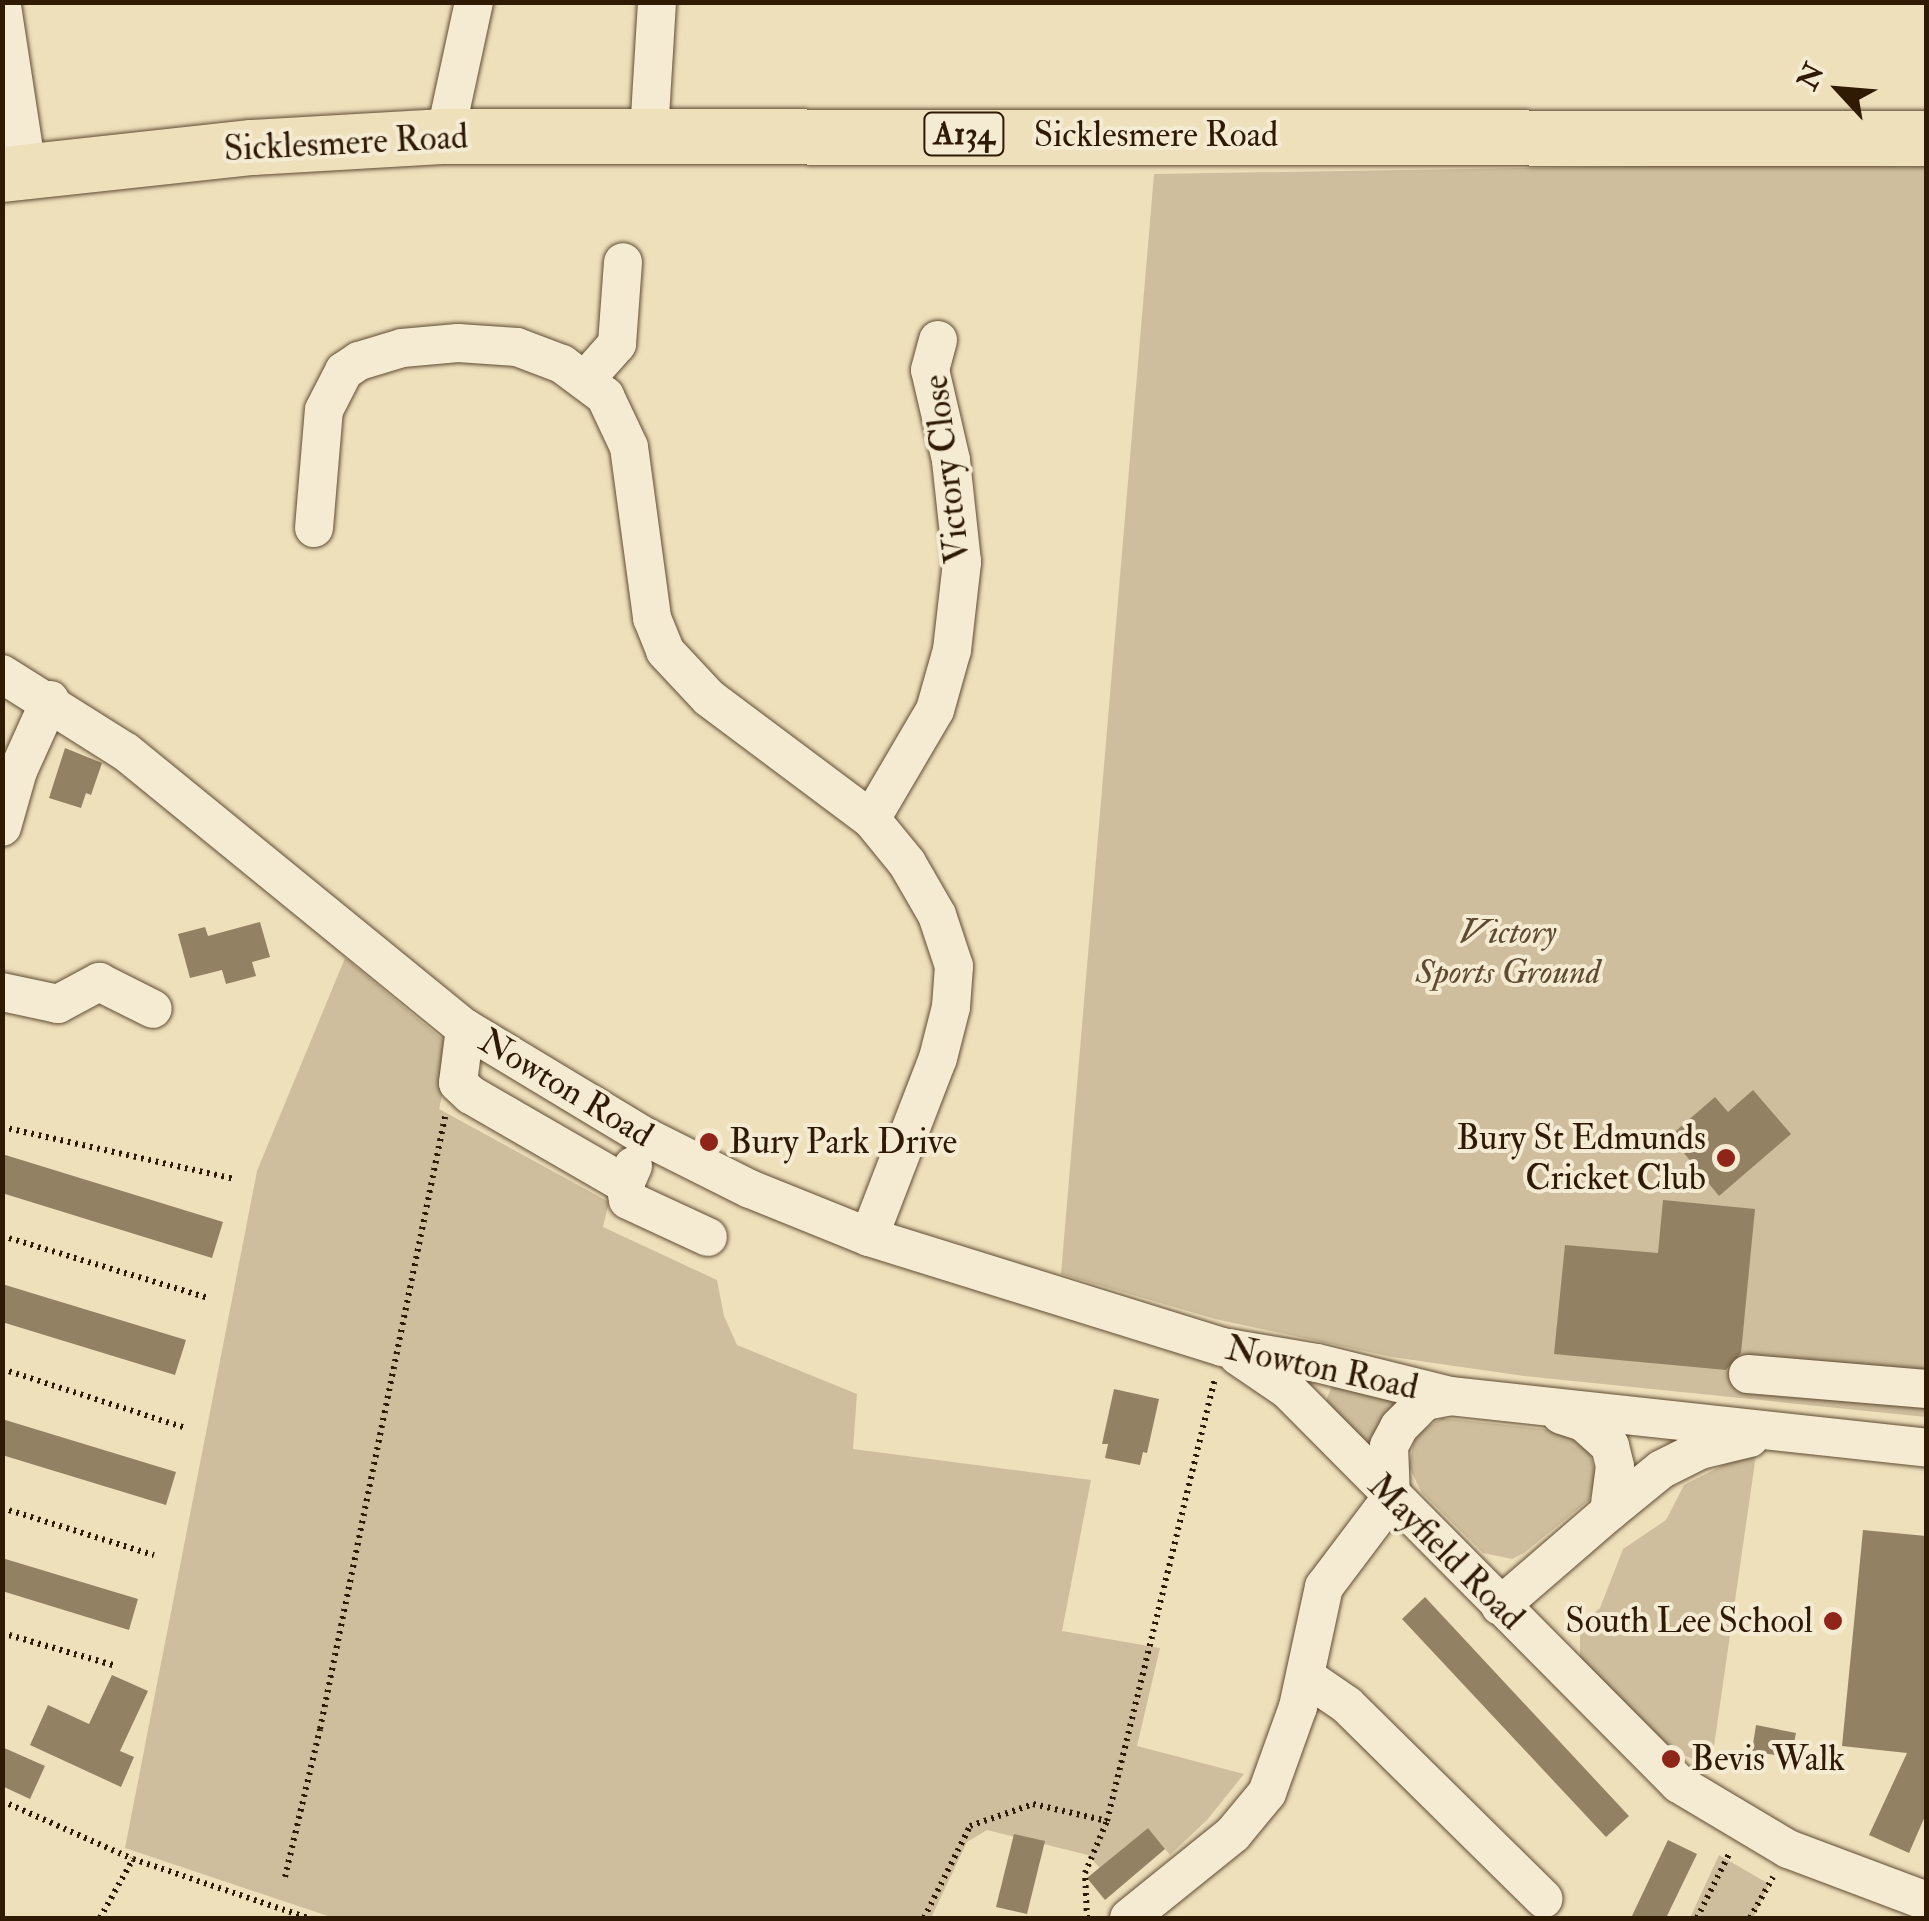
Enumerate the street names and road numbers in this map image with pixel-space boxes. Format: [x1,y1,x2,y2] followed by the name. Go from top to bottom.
[922,107,1006,161] road number: A134
[1034,114,1278,156] street label: Sicklesmere Road
[223,116,469,170] street label: Sicklesmere Road
[915,372,979,566] street label: Victory Close
[471,1020,661,1156] street label: Nowton Road
[1222,1327,1422,1409] street label: Nowton Road
[1359,1465,1533,1639] street label: Mayfield Road

